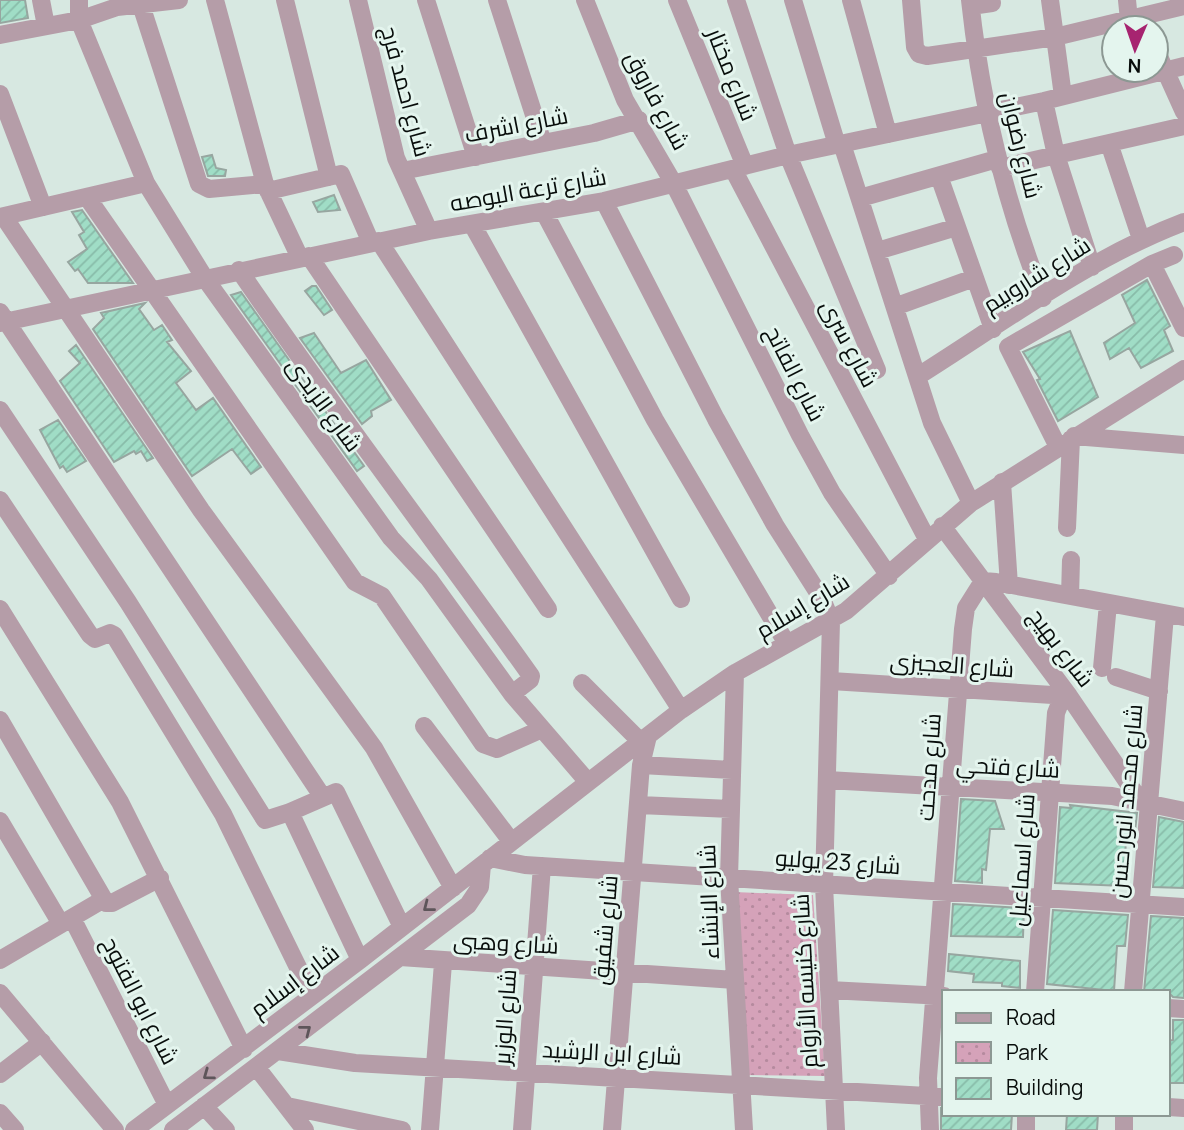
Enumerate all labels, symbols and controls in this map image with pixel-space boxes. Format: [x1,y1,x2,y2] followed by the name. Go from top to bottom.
[1100,14,1170,84] north arrow
[698,21,766,126] street label: شارع مختار
[373,22,440,160] street label: شارع احمد فرج
[618,45,698,156] street label: شارع فاروق
[1127,53,1142,79] text: N
[992,88,1051,202] street label: شارع رضوان
[462,98,571,151] street label: شارع اشرف
[447,159,609,219] street label: شارع ترعة البوصه
[976,228,1097,321] street label: شارع شاروبيم
[813,293,886,393] street label: شارع سرى
[757,320,834,427] street label: شارع الفاتح
[279,350,370,458] street label: شارع الزيدى
[749,564,855,646] street label: شارع إسلام
[1021,601,1102,694] street label: شارع بهيج
[889,644,1015,685] street label: شارع العجيزى
[1101,703,1150,899] street label: شارع محمد انور حسن
[908,712,949,822] street label: شارع مدحت
[955,747,1061,788] street label: شارع فتحي
[1000,792,1043,928] street label: شارع اسماعيل
[774,841,902,882] street label: شارع 23 يوليو
[690,844,727,960] street label: شارع الإنشاء
[583,874,626,986] street label: شارع شفيق
[783,893,826,1069] street label: شارع كنيسه الأروام
[423,899,436,912] one-way arrow
[452,923,560,962] street label: شارع وهبى
[94,930,187,1070] street label: شارع ابو الفتوح
[243,936,346,1025] street label: شارع إسلام
[485,968,524,1068] street label: شارع الوزير
[942,990,1170,1116] legend
[1006,1003,1056,1031] text: Road
[298,1026,310,1039] one-way arrow
[541,1032,683,1073] street label: شارع ابن الرشيد
[1006,1038,1048,1066] text: Park
[203,1067,216,1079] one-way arrow
[1006,1073,1083,1101] text: Building

